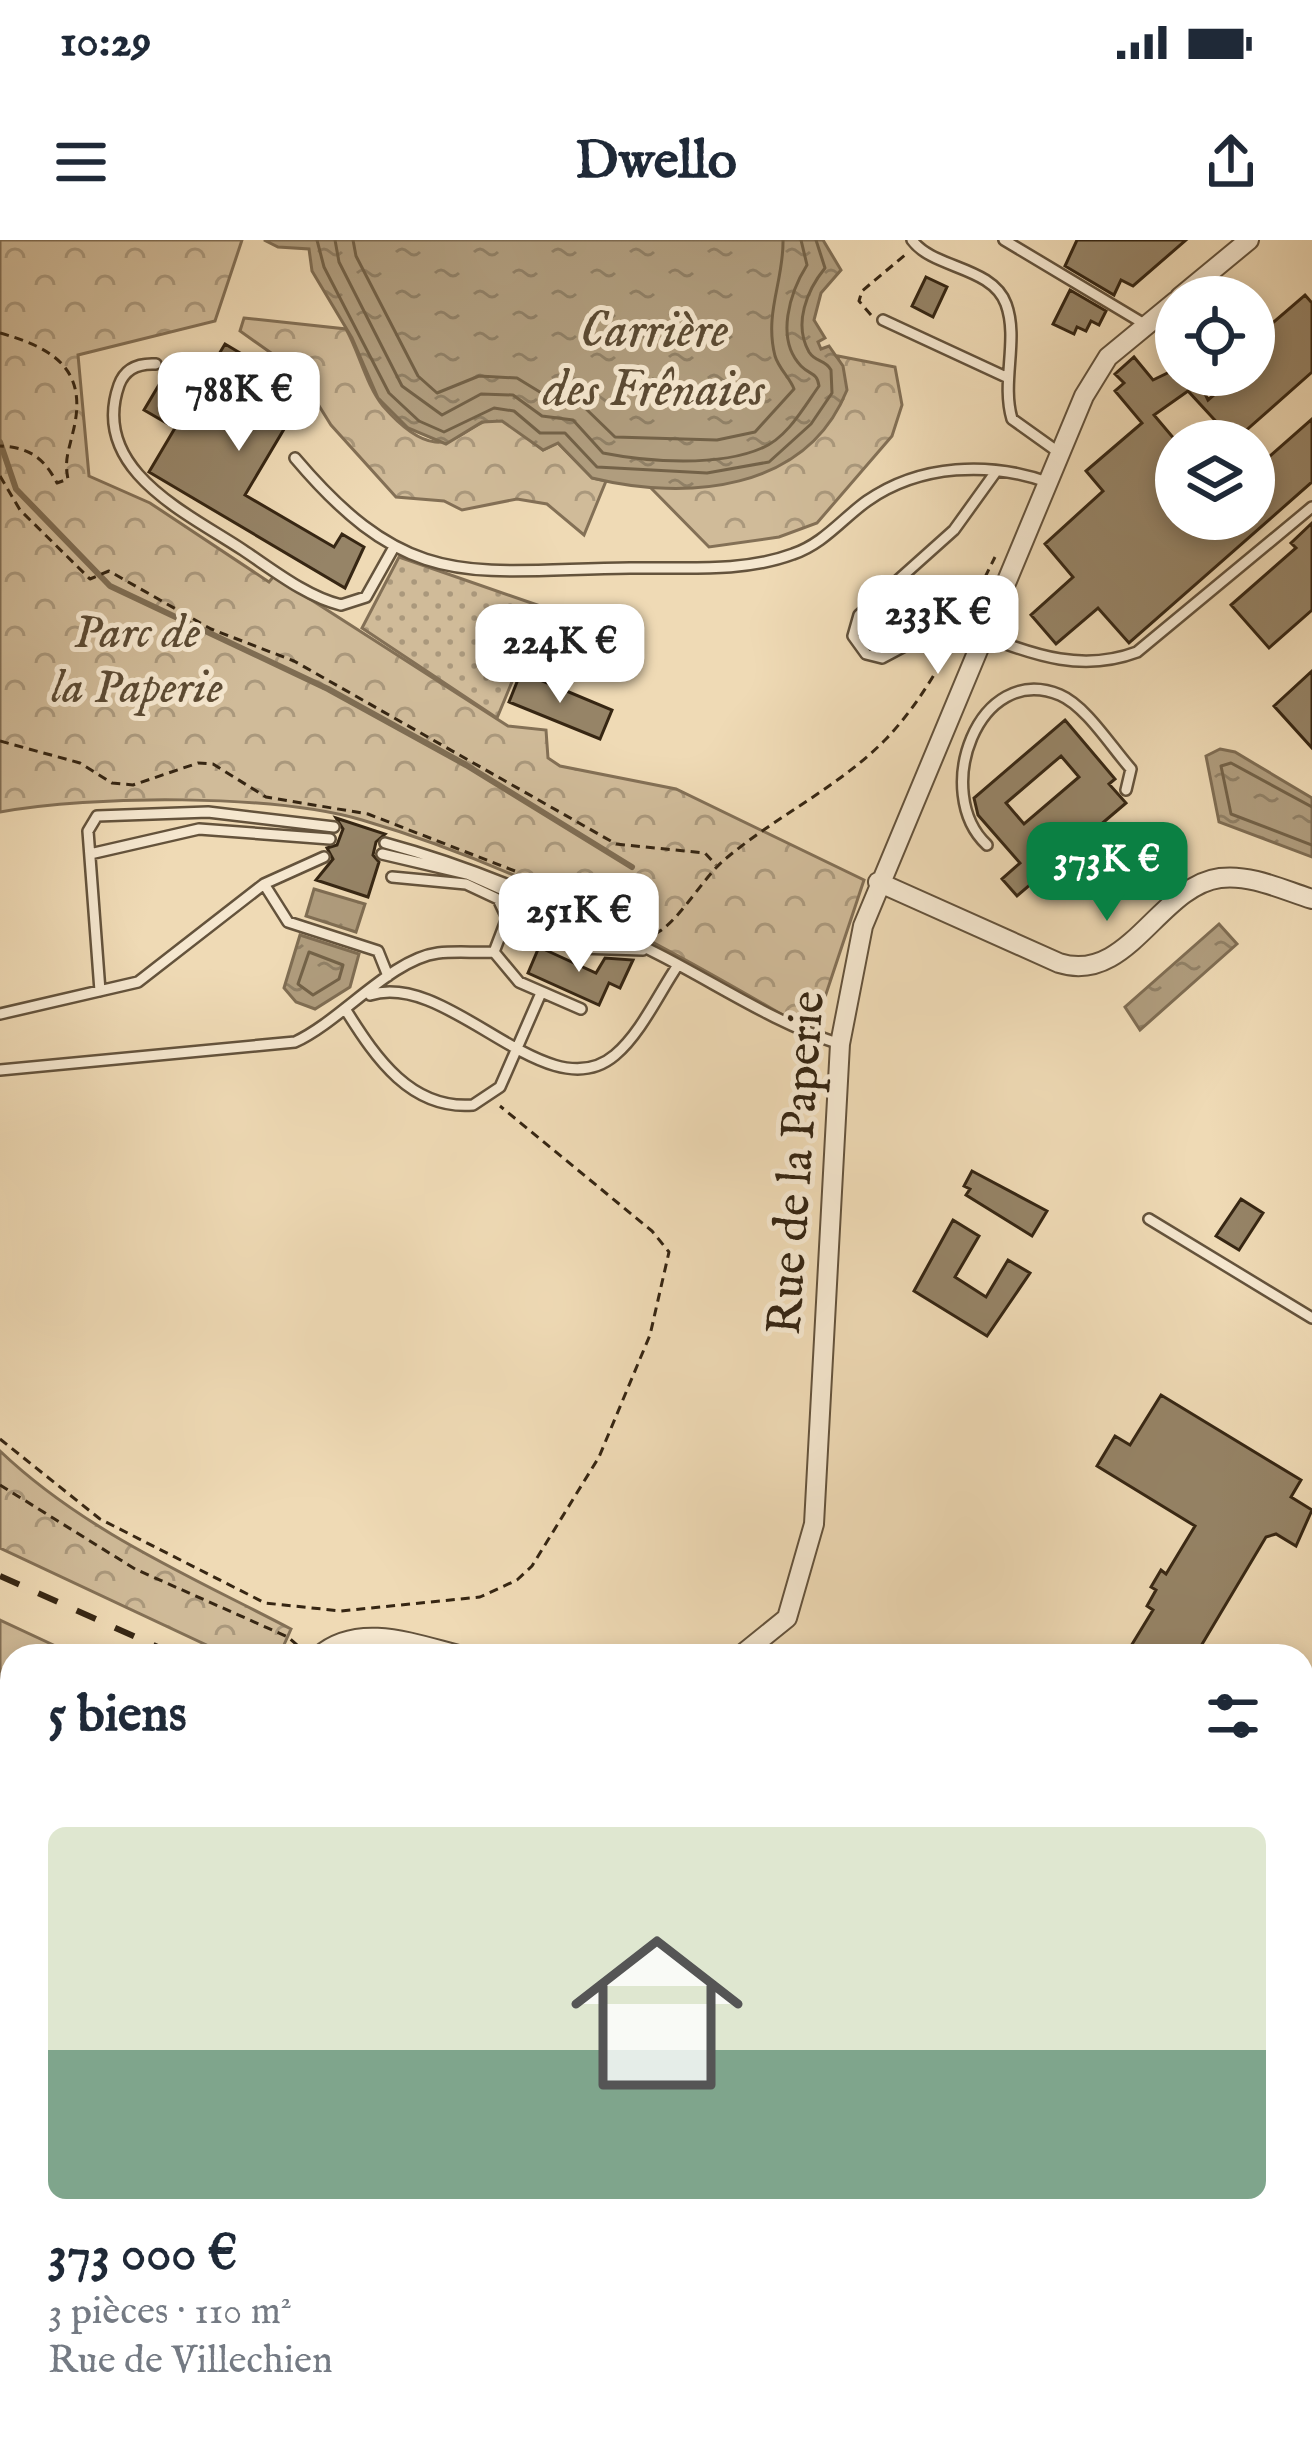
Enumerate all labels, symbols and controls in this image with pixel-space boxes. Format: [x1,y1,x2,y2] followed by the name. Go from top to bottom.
[60,14,151,71] text: 10:29
[575,128,737,197] text: Dwello
[48,129,114,195] icon: menu
[1198,129,1264,195] icon: share
[1155,276,1275,540] map controls
[1155,276,1275,396] button: locate
[542,300,765,424] water label: Carrière des Frênaies
[141,352,337,454] pin: 788K €
[185,366,293,415] text: 788K €
[1155,420,1275,540] button: layers
[840,575,1036,677] pin: 233K €
[884,589,992,638] text: 233K €
[51,604,223,719] park label: Parc de la Paperie
[462,604,658,706] pin: 224K €
[502,618,618,667] text: 224K €
[1009,822,1205,924] pin: 373K €
[1054,836,1160,885] text: 373K €
[481,873,677,975] pin: 251K €
[526,887,632,936] text: 251K €
[756,989,840,1337] street label: Rue de la Paperie
[1200,1683,1266,1749] icon: filters
[48,1684,187,1749] text: 5 biens
[549,1905,765,2121] icon: home
[48,2223,237,2288] text: 373 000 €
[48,2288,292,2337] text: 3 pièces · 110 m²
[48,2337,333,2386] text: Rue de Villechien

